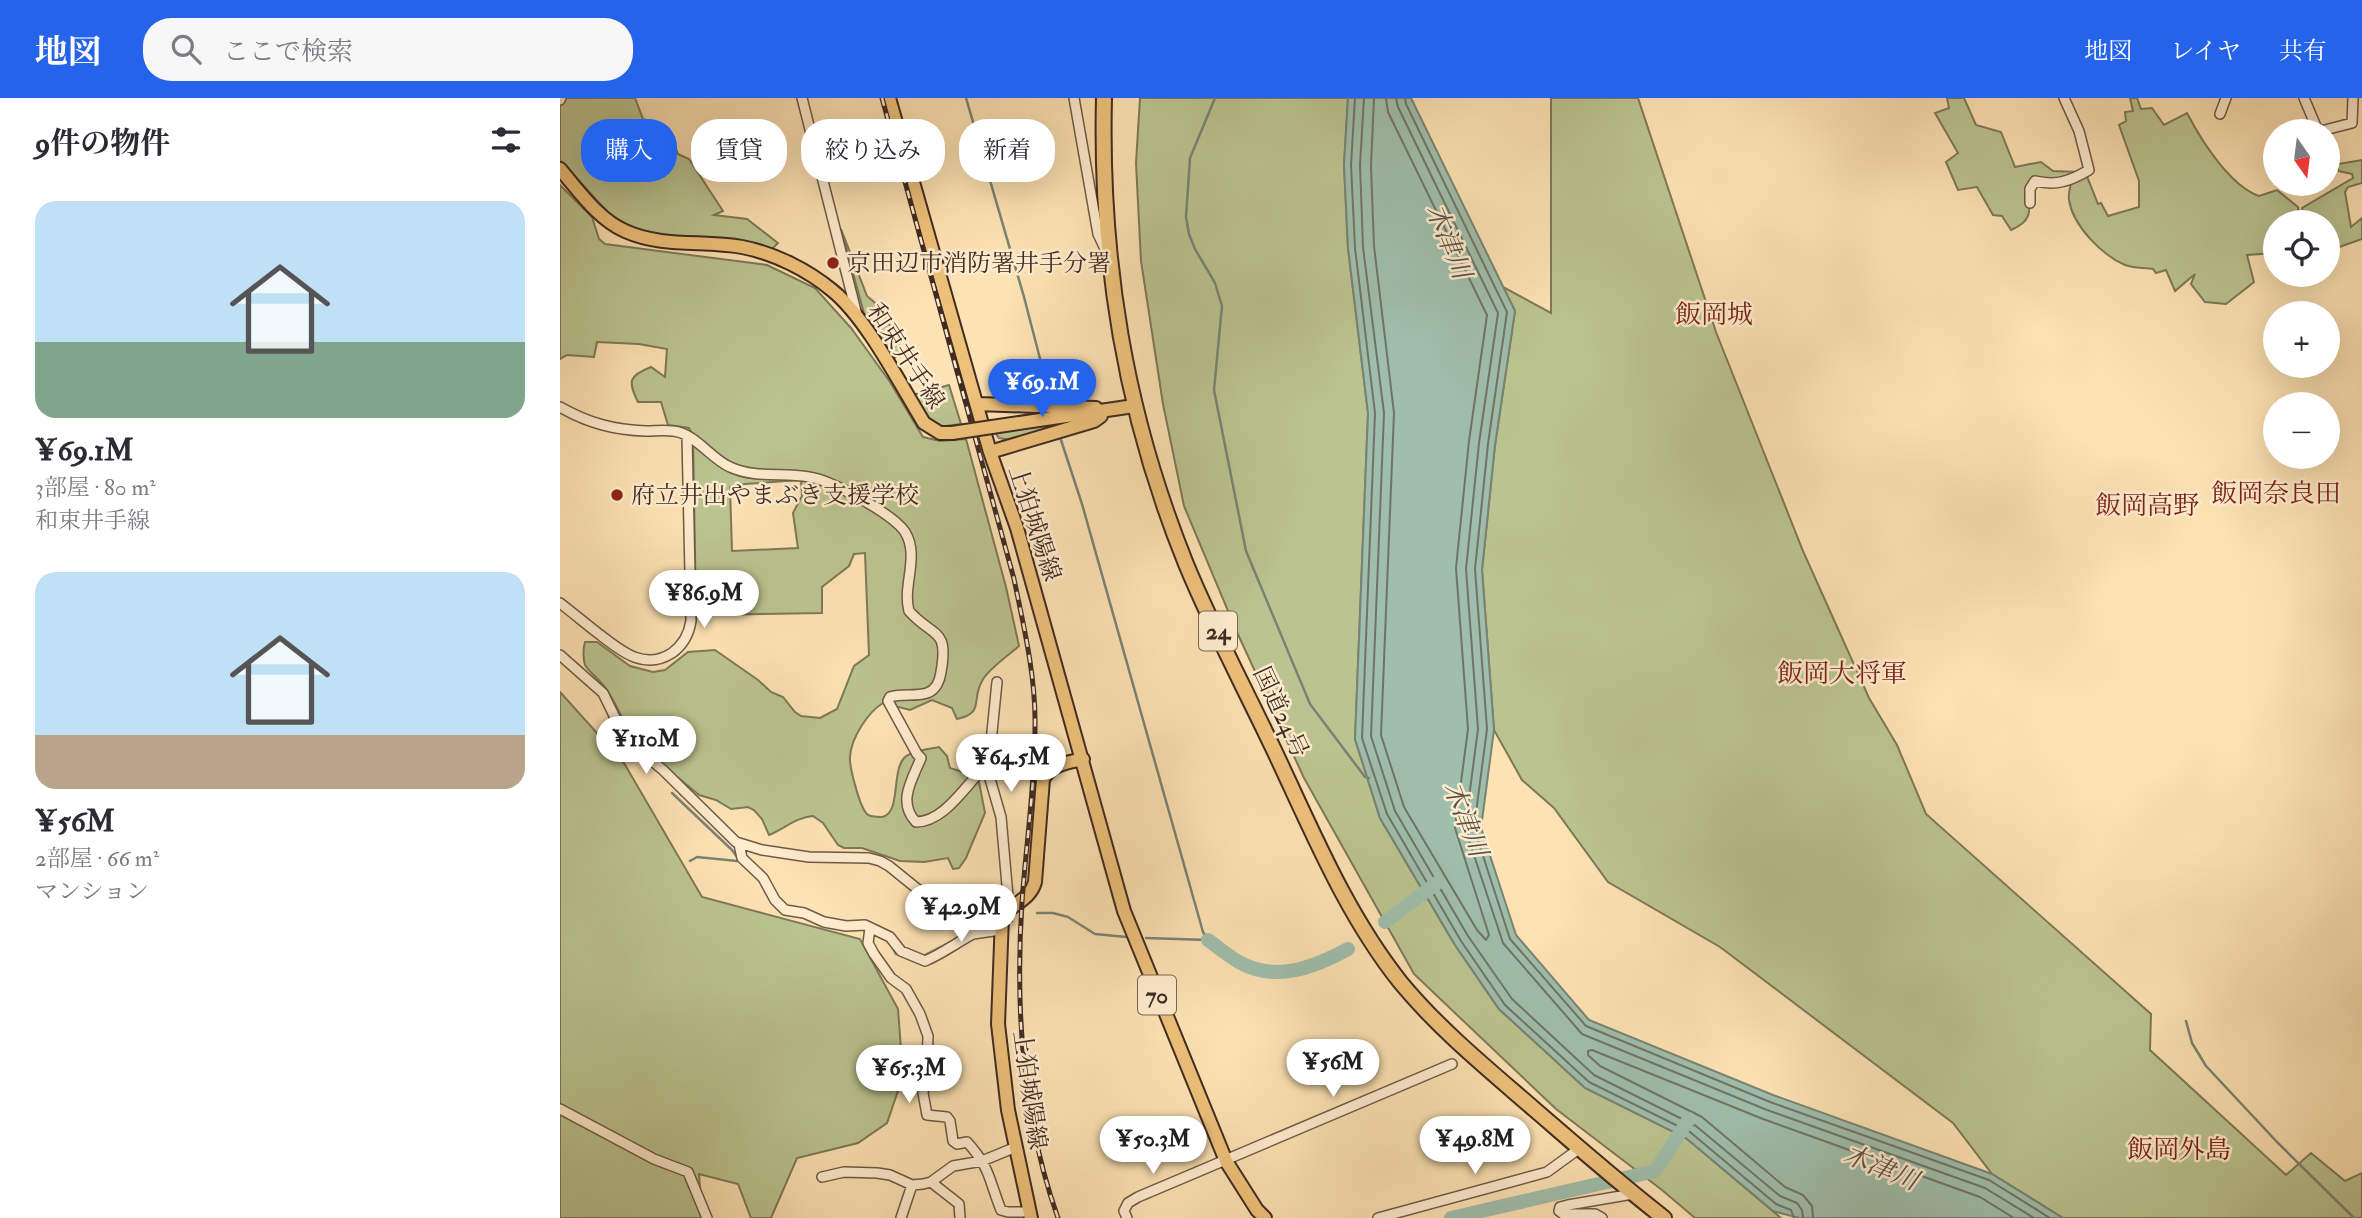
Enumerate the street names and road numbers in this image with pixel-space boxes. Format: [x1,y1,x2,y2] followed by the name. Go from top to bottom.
[860,298,951,415] street label: 和束井手線
[1001,461,1068,585] street label: 上狛城陽線
[1199,611,1237,650] road number: 24
[1246,662,1315,763] street label: 国道24号
[1138,975,1176,1014] road number: 70
[1006,1028,1053,1152] street label: 上狛城陽線

